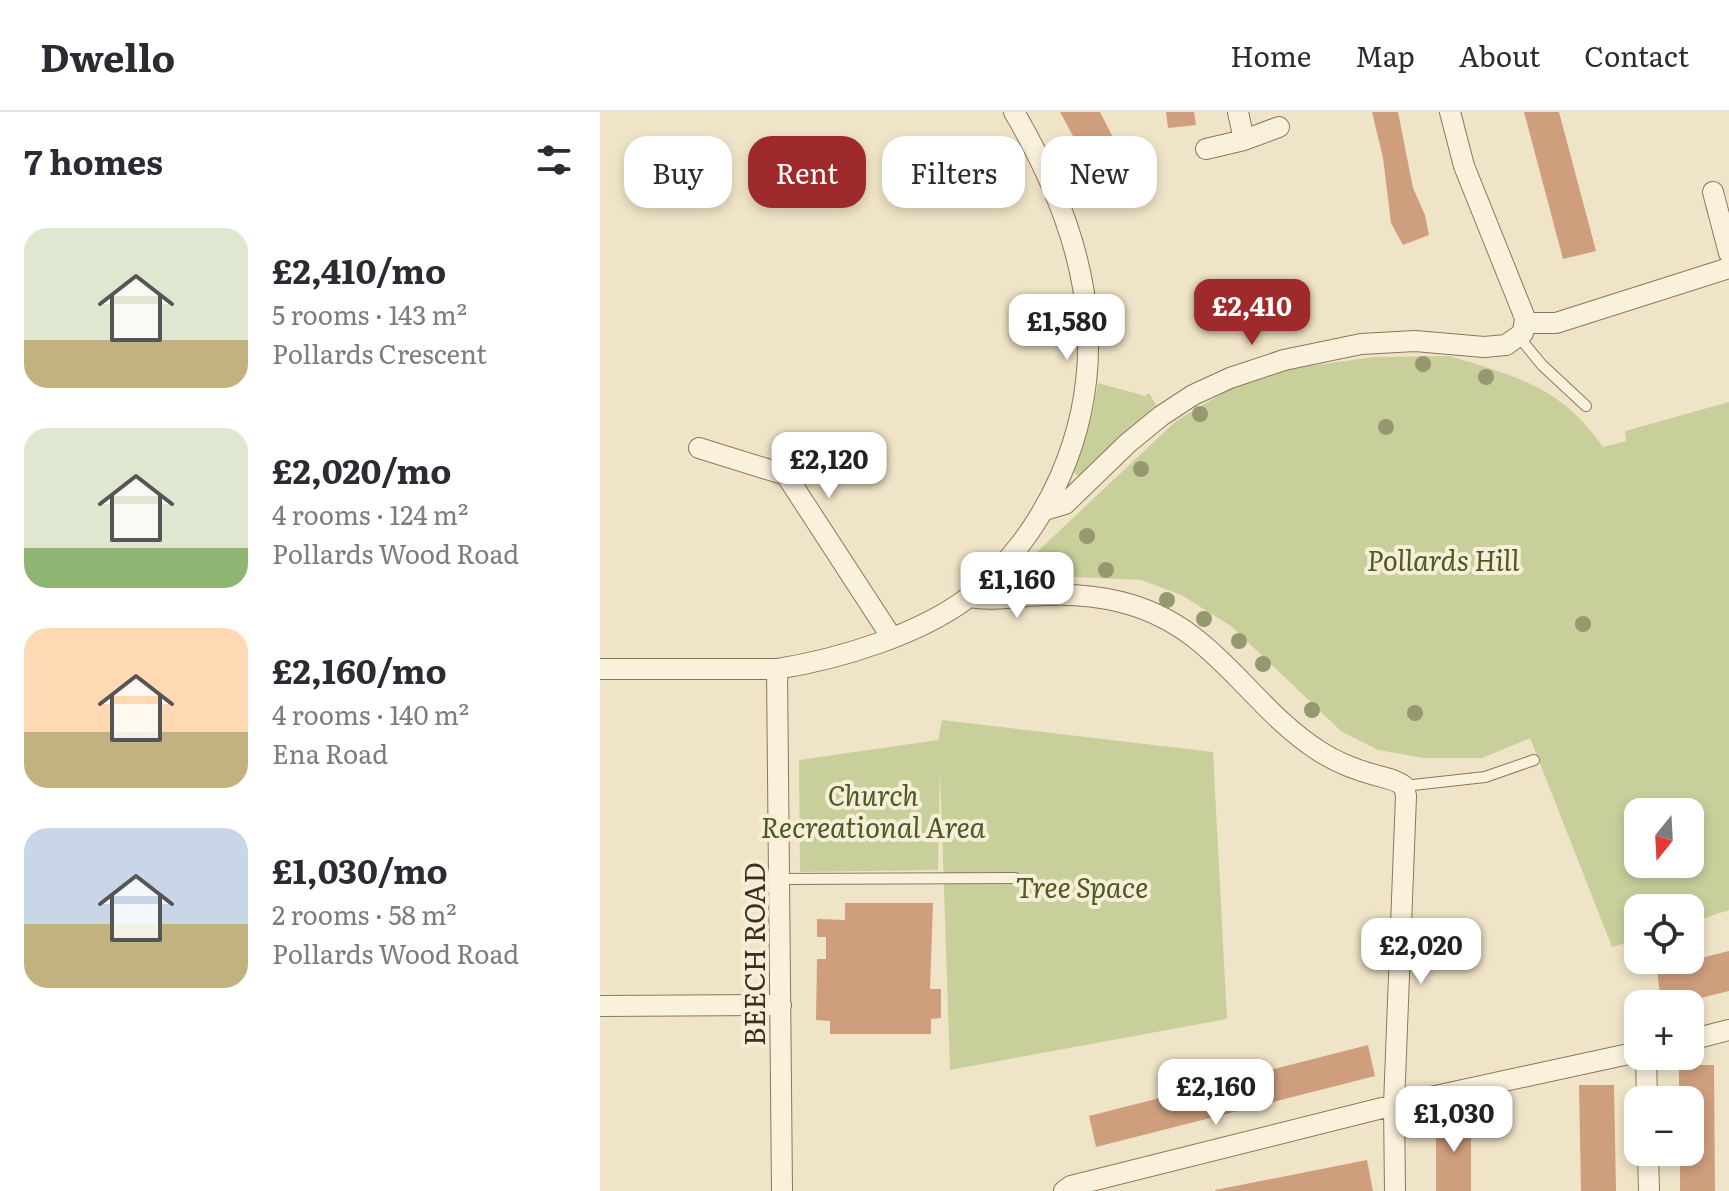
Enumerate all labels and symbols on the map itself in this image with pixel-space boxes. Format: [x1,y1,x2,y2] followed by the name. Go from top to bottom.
[1187,279,1317,347] pin: £2,410
[1002,294,1132,362] pin: £1,580
[764,432,894,500] pin: £2,120
[1367,538,1519,580] park label: Pollards Hill
[952,552,1082,620] pin: £1,160
[761,773,986,847] park label: Church Recreational Area
[1624,798,1704,878] north arrow
[732,862,774,1046] street label: BEECH ROAD
[1016,865,1148,907] park label: Tree Space
[1356,918,1486,986] pin: £2,020
[1151,1059,1281,1127] pin: £2,160
[1389,1086,1519,1154] pin: £1,030

